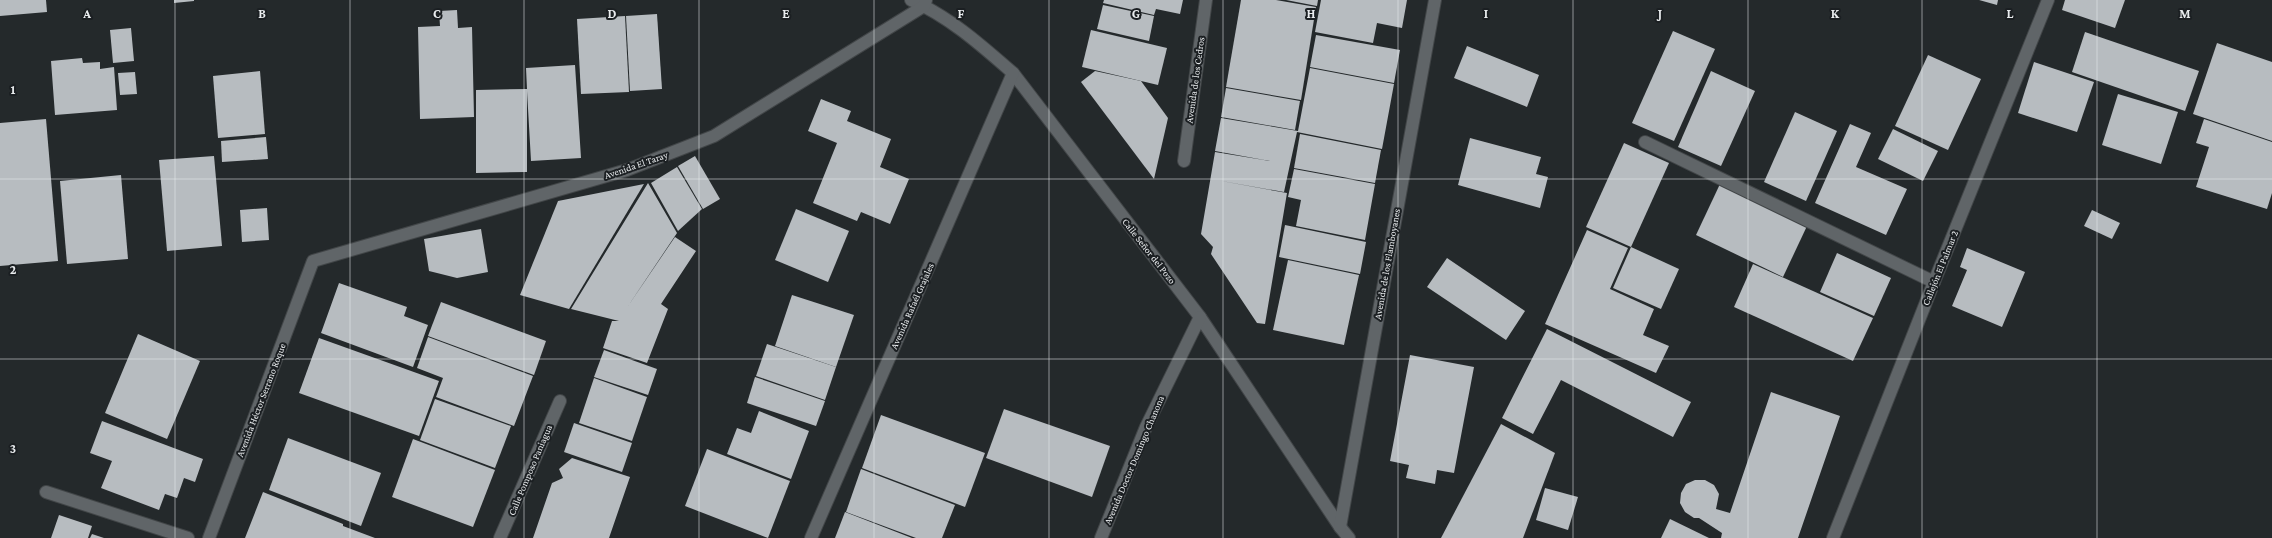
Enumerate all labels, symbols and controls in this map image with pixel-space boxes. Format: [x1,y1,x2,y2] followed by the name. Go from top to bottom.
[82,6,91,21] text: A
[258,6,266,21] text: B
[433,6,441,21] text: C
[608,6,617,21] text: D
[782,6,790,21] text: E
[958,6,965,21] text: F
[1132,6,1140,21] text: G
[1307,6,1316,21] text: H
[1484,6,1488,21] text: I
[1656,6,1662,21] text: J
[1831,6,1840,21] text: K
[2007,6,2014,21] text: L
[2179,6,2191,21] text: M
[1184,36,1206,124] street label: Avenida de los Cedros
[11,82,16,97] text: 1
[603,149,670,181] street label: Avenida El Taray
[1372,208,1402,320] street label: Avenida de los Flamboyanes
[1120,216,1178,286] street label: Calle Señor del Pozo
[1920,229,1961,307] street label: Callejón El Palmar 2
[888,261,937,351] street label: Avenida Rafaél Grajales
[10,262,17,277] text: 2
[234,341,288,458] street label: Avenida Héctor Serrano Roque
[1102,394,1166,526] street label: Avenida Doctor Domingo Chanona
[506,423,554,517] street label: Calle Pomposo Paniagua
[10,441,16,456] text: 3

